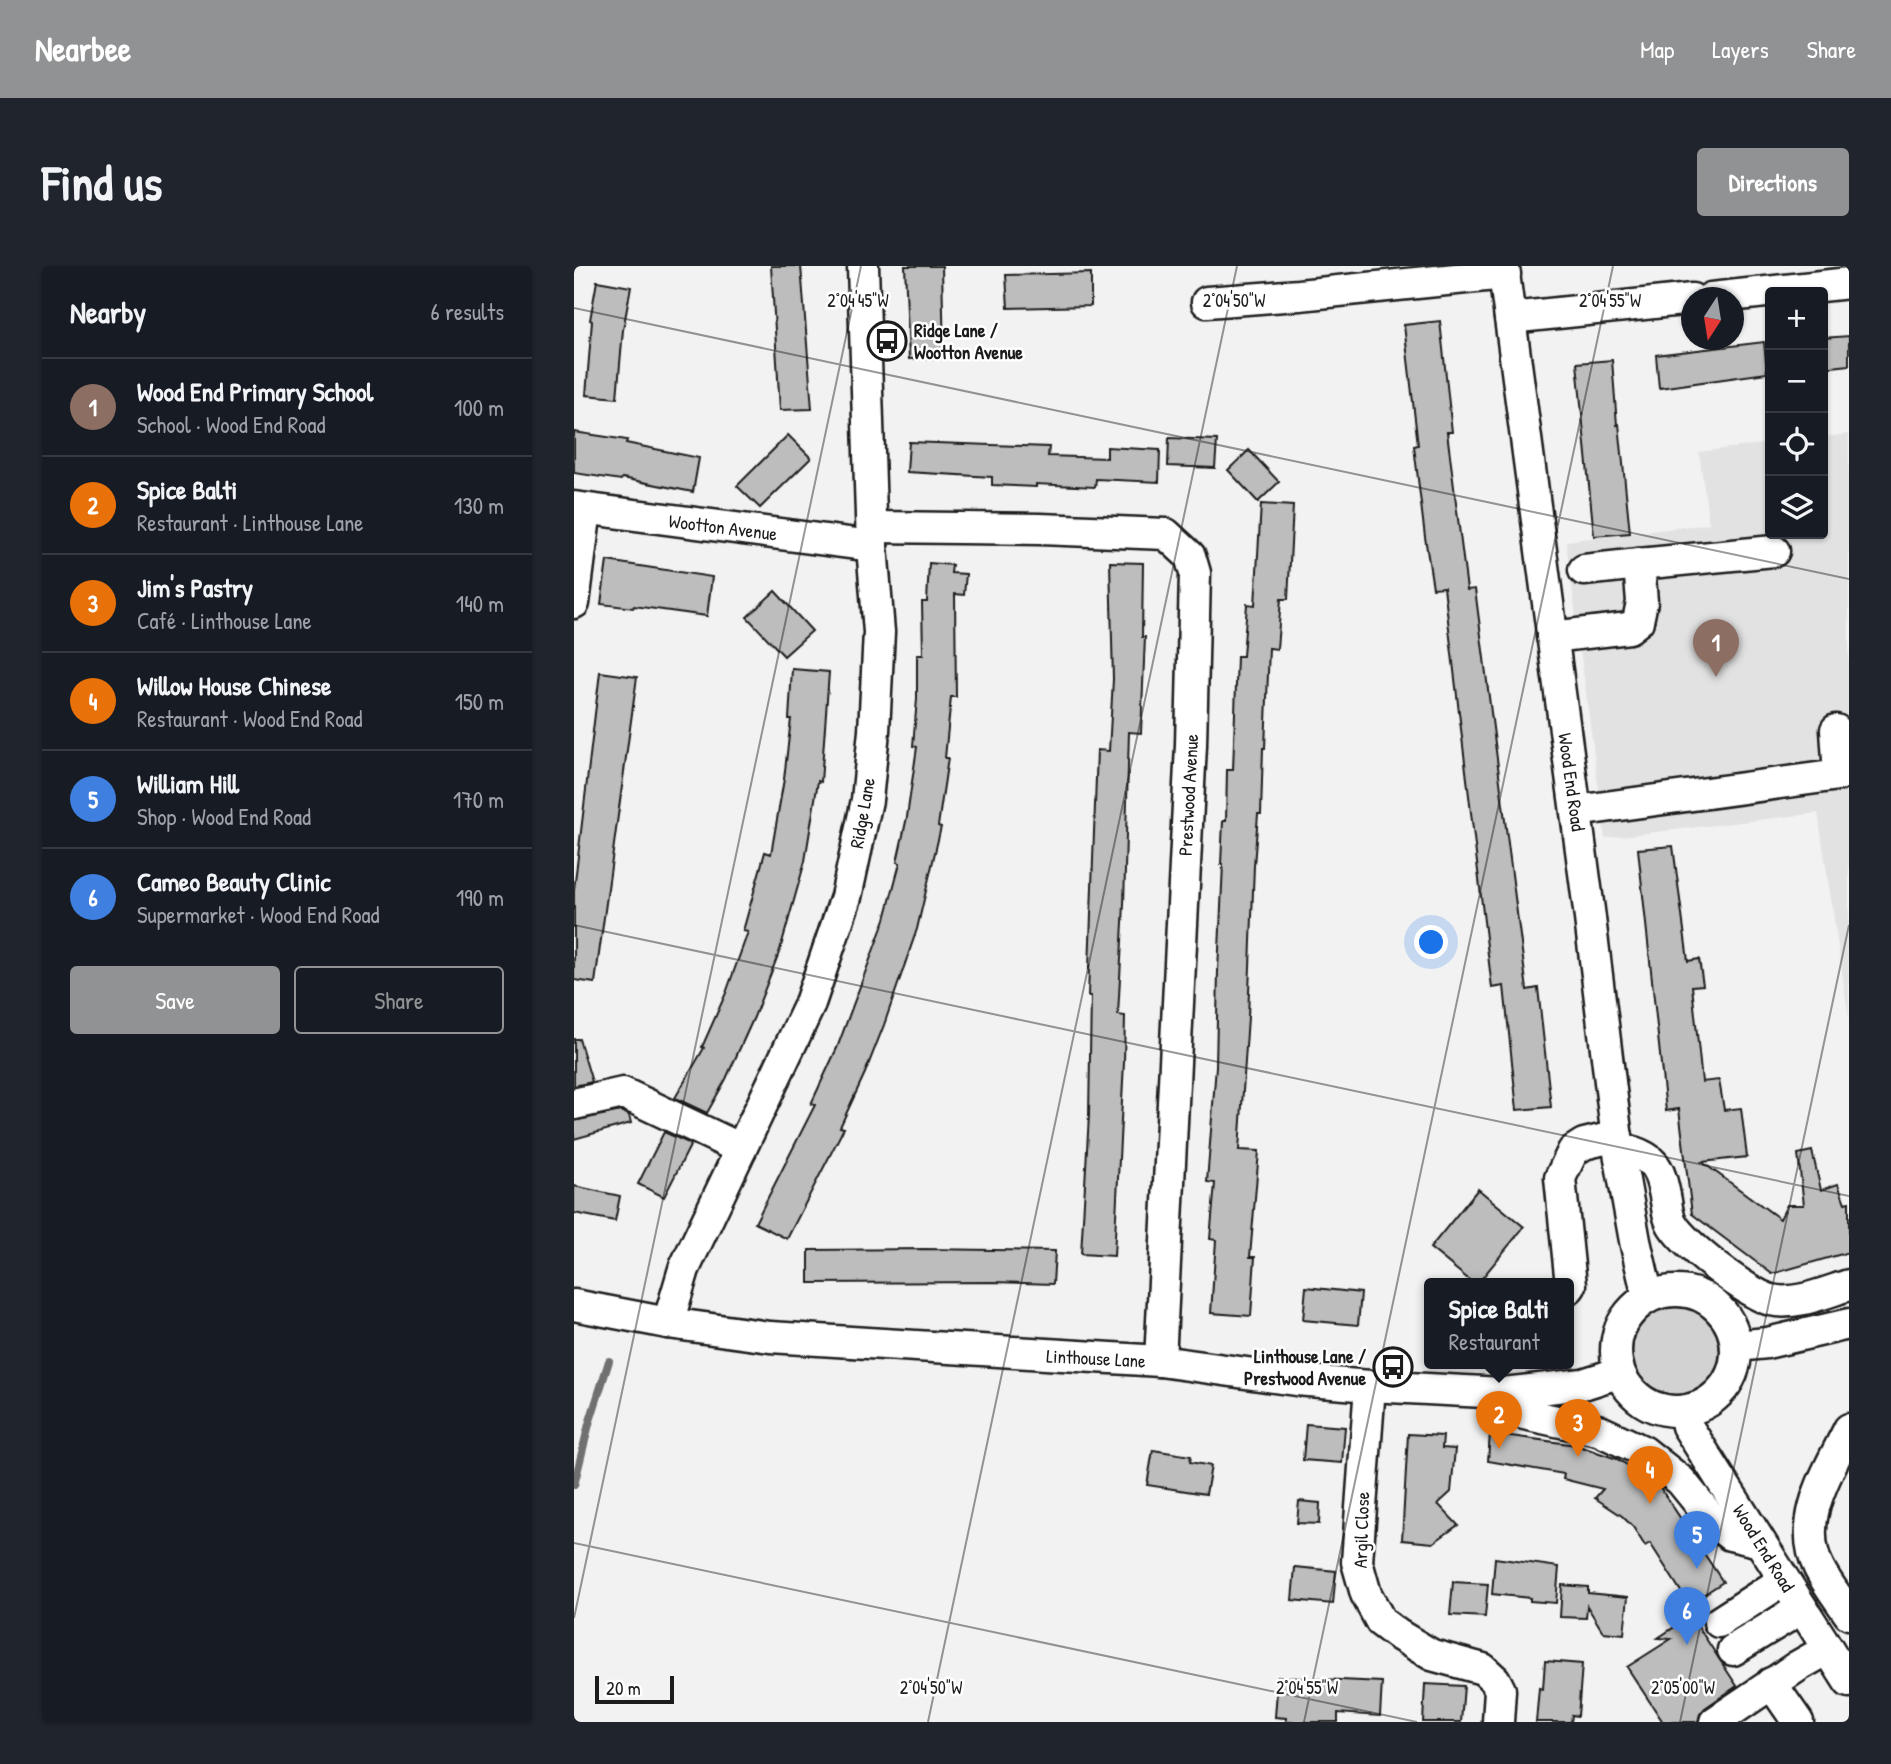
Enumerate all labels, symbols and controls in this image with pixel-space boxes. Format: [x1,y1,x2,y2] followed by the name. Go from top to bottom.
[35,27,131,71] text: Nearbee
[1640,33,1674,65] text: Map
[1712,33,1769,65] text: Layers
[1807,33,1856,65] text: Share
[1697,148,1849,216] button: Directions
[42,149,162,215] text: Find us
[1681,287,1744,350] north arrow
[1765,287,1828,539] map controls
[1765,287,1828,350] button: +
[827,288,889,313] text: 2°04'45"W
[1203,288,1265,313] text: 2°04'50"W
[1579,288,1641,313] text: 2°04'55"W
[70,292,146,332] text: Nearby
[431,296,504,327] text: 6 results
[914,317,1023,365] place label: Ridge Lane / Wootton Avenue
[866,320,908,362] bus stop icon: Ridge Lane / Wootton Avenue
[1765,350,1828,413] button: −
[137,374,373,409] text: Wood End Primary School
[89,392,97,423] text: 1
[454,392,504,423] text: 100 m
[137,409,325,440] text: School · Wood End Road
[1765,413,1828,476] button: locate
[137,472,237,507] text: Spice Balti
[1765,476,1828,539] button: layers
[88,490,98,521] text: 2
[454,490,504,521] text: 130 m
[137,507,364,538] text: Restaurant · Linthouse Lane
[667,507,779,547] street label: Wootton Avenue
[137,570,253,605] text: Jim's Pastry
[88,588,98,619] text: 3
[456,588,504,619] text: 140 m
[137,605,312,636] text: Café · Linthouse Lane
[1693,619,1739,677] pin: 1
[137,668,331,703] text: Willow House Chinese
[89,686,97,717] text: 4
[455,686,504,717] text: 150 m
[137,703,362,734] text: Restaurant · Wood End Road
[1552,731,1592,833] street label: Wood End Road
[1172,733,1204,857] street label: Prestwood Avenue
[137,766,239,801] text: William Hill
[843,775,881,850] street label: Ridge Lane
[88,784,98,815] text: 5
[453,784,504,815] text: 170 m
[137,801,311,832] text: Shop · Wood End Road
[137,864,331,899] text: Cameo Beauty Clinic
[88,882,98,913] text: 6
[456,882,504,913] text: 190 m
[137,899,379,930] text: Supermarket · Wood End Road
[1414,925,1448,959] your location
[70,966,280,1034] button: Save
[294,966,504,1034] button: Share
[1424,1278,1574,1369] popup
[1449,1291,1549,1326] text: Spice Balti
[1449,1326,1540,1357] text: Restaurant
[1046,1342,1147,1374] street label: Linthouse Lane
[1244,1343,1366,1391] place label: Linthouse Lane / Prestwood Avenue
[1372,1346,1414,1388] bus stop icon: Linthouse Lane / Prestwood Avenue
[1476,1391,1522,1449] pin: 2
[1555,1399,1601,1457] pin: 3
[1627,1446,1673,1504] pin: 4
[1347,1491,1375,1569] street label: Argil Close
[1727,1499,1801,1597] street label: Wood End Road
[1674,1511,1720,1569] pin: 5
[1664,1587,1710,1645] pin: 6
[595,1673,674,1705] scale bar
[606,1675,641,1701] text: 20 m
[900,1675,962,1700] text: 2°04'50"W
[1276,1675,1338,1700] text: 2°04'55"W
[1651,1675,1715,1700] text: 2°05'00"W

